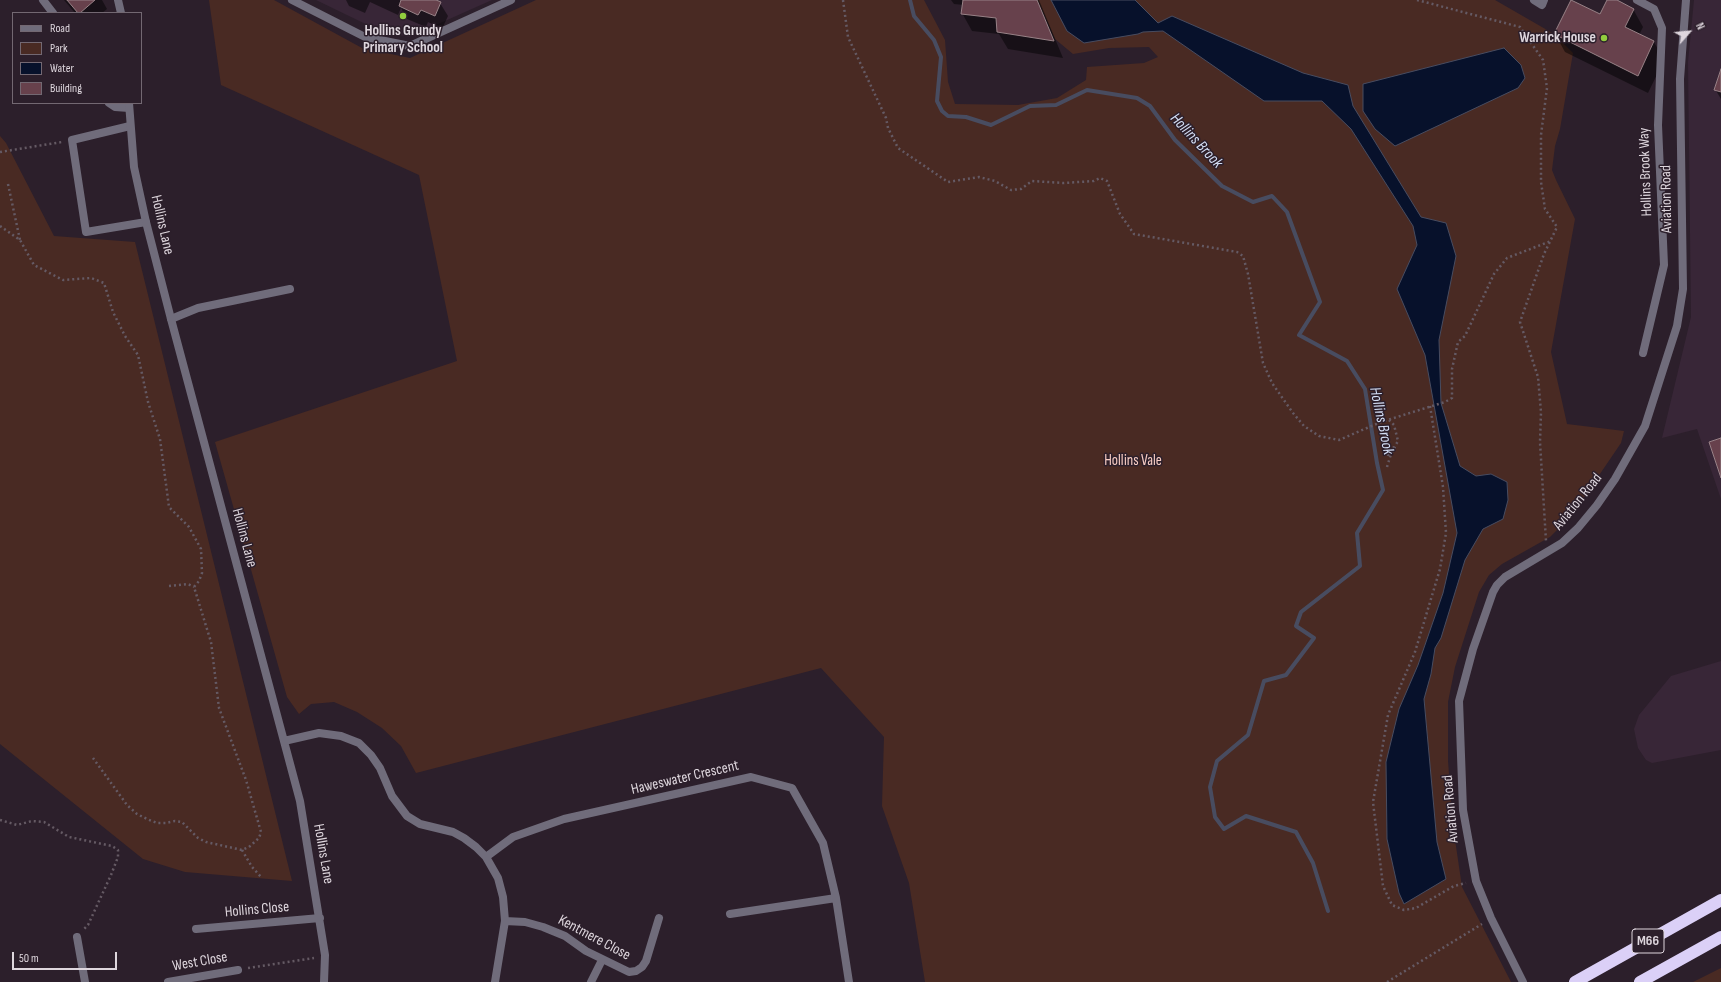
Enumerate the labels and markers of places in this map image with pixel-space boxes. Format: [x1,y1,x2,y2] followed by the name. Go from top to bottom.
[398,11,408,21] marker: Hollins Grundy Primary School
[363,22,443,57] place label: Hollins Grundy Primary School
[1519,29,1596,47] place label: Warrick House
[1599,33,1609,43] marker: Warrick House

